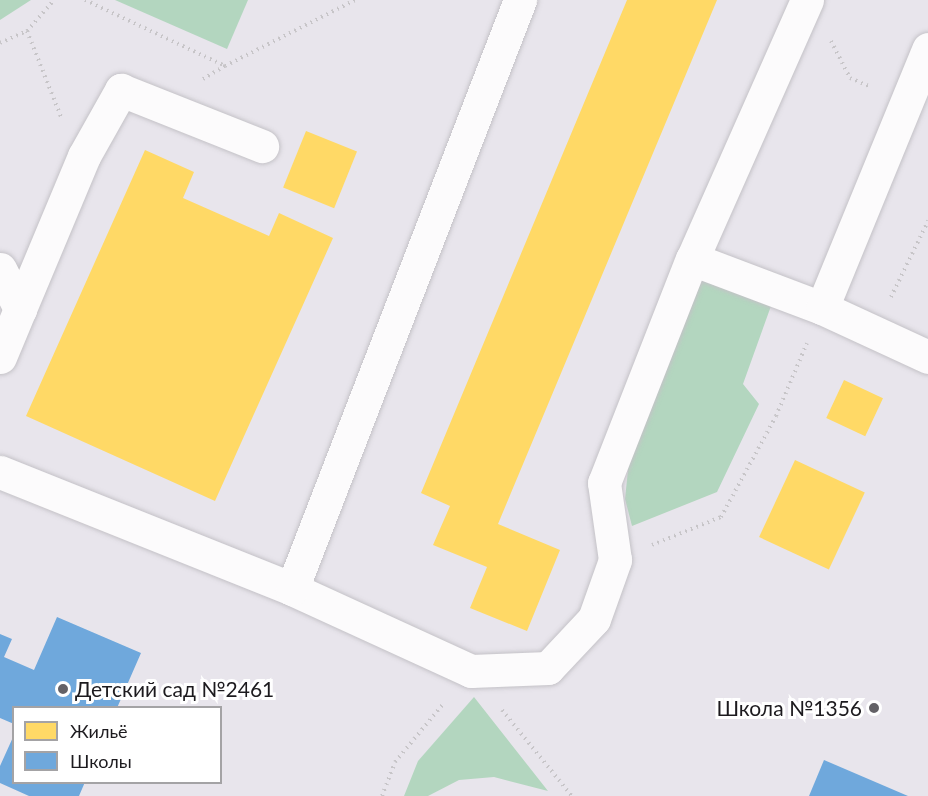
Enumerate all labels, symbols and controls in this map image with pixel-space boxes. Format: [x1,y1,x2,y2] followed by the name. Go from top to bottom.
[75,676,274,702] place label: Детский сад №2461
[56,682,70,696] marker: Детский сад №2461
[716,695,862,721] place label: Школа №1356
[867,701,881,715] marker: Школа №1356
[12,706,222,784] legend
[70,720,128,742] text: Жильё
[70,750,132,772] text: Школы

